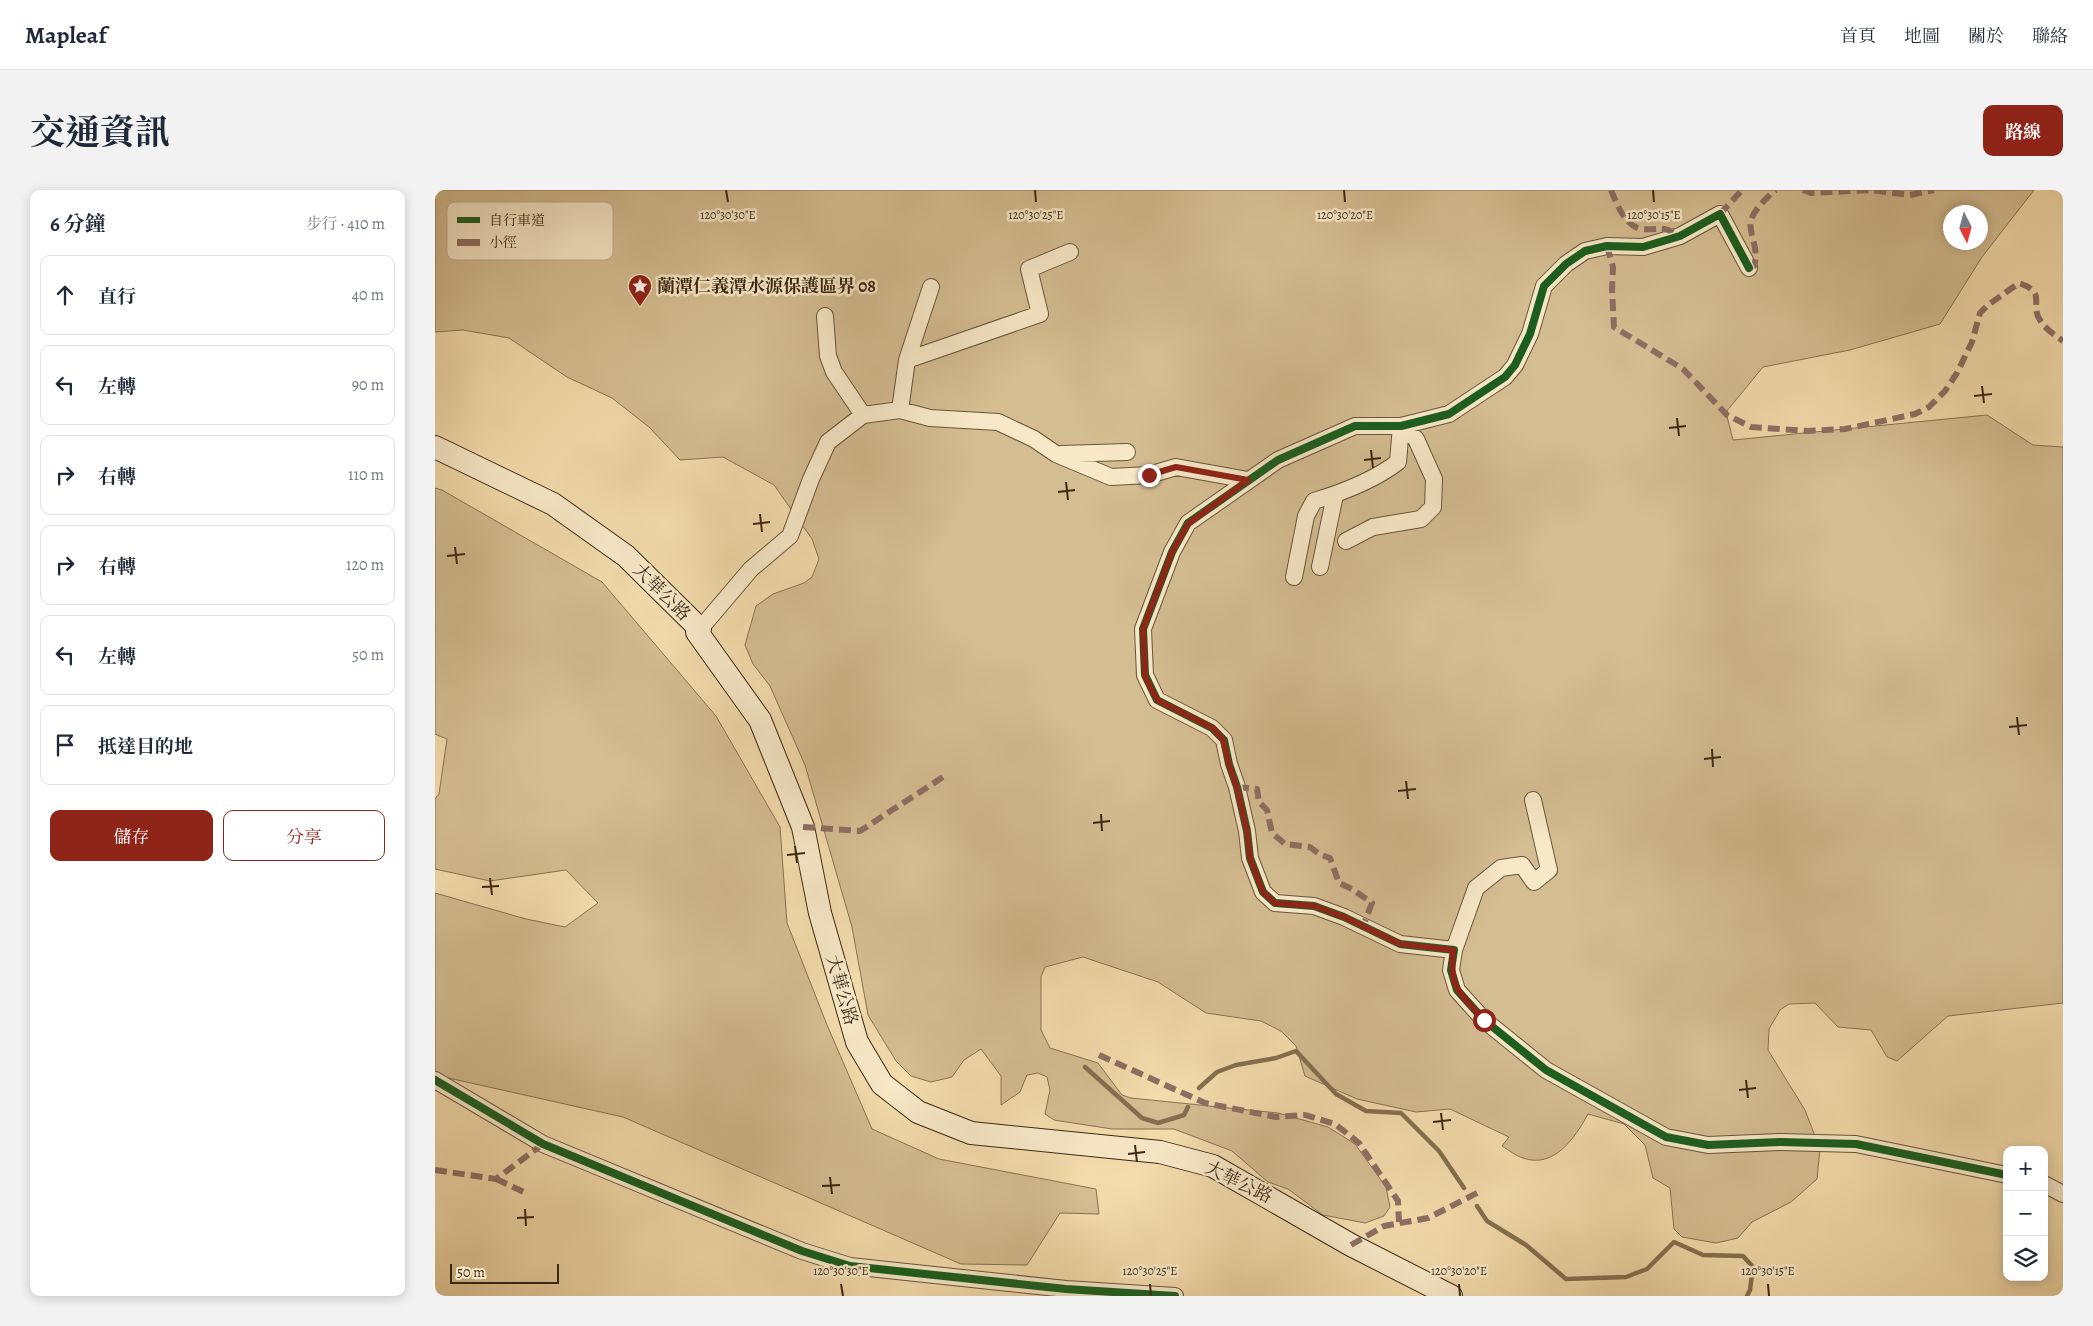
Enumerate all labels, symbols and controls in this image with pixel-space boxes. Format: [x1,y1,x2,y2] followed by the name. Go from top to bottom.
[25,19,107,51] text: Mapleaf
[1840,24,1876,48] text: 首頁
[1904,24,1940,48] text: 地圖
[1968,24,2004,48] text: 關於
[2032,24,2068,48] text: 聯絡
[1983,105,2063,156] button: 路線
[30,108,170,156] text: 交通資訊
[447,202,613,260] legend
[1943,205,1988,250] north arrow
[700,207,756,223] text: 120°30'30"E
[1009,207,1063,223] text: 120°30'25"E
[1317,207,1373,223] text: 120°30'20"E
[1627,207,1681,223] text: 120°30'15"E
[50,210,105,238] text: 6 分鐘
[489,211,545,230] text: 自行車道
[306,213,385,235] text: 步行 · 410 m
[489,233,517,252] text: 小徑
[627,273,653,307] place icon: 蘭潭仁義潭水源保護區界 08
[657,274,876,298] place label: 蘭潭仁義潭水源保護區界 08
[51,281,79,309] icon: ahead
[98,284,136,310] text: 直行
[352,284,384,306] text: 40 m
[51,371,79,399] icon: left
[98,374,136,400] text: 左轉
[352,374,384,396] text: 90 m
[51,461,79,489] icon: right
[98,464,136,490] text: 右轉
[348,464,384,486] text: 110 m
[1138,464,1161,487] route end
[51,551,79,579] icon: right
[98,554,136,580] text: 右轉
[346,554,384,576] text: 120 m
[628,558,696,626] street label: 大華公路
[51,641,79,669] icon: left
[98,644,136,670] text: 左轉
[352,644,384,666] text: 50 m
[51,731,79,759] icon: arrive
[98,734,193,760] text: 抵達目的地
[50,810,213,861] button: 儲存
[223,810,385,861] button: 分享
[821,952,863,1028] street label: 大華公路
[1473,1009,1496,1032] route start
[2003,1146,2048,1281] map controls
[2003,1146,2048,1191] button: +
[1201,1155,1277,1209] street label: 大華公路
[2003,1191,2048,1236] button: −
[2003,1236,2048,1281] button: layers
[450,1261,559,1284] scale bar
[457,1263,485,1282] text: 50 m
[813,1263,869,1279] text: 120°30'30"E
[1123,1263,1177,1279] text: 120°30'25"E
[1431,1263,1487,1279] text: 120°30'20"E
[1741,1263,1795,1279] text: 120°30'15"E

